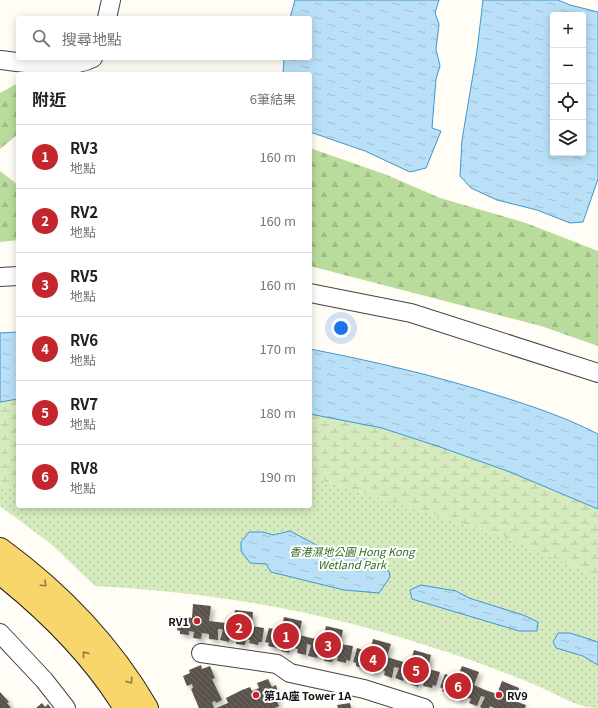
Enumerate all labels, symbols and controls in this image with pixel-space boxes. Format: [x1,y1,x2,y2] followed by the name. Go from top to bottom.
[550,12,586,156] map controls
[550,12,586,48] button: +
[16,16,312,60] search box
[30,27,52,49] icon: search
[62,28,122,49] text: 搜尋地點
[550,48,586,84] button: −
[550,84,586,120] button: locate
[32,86,66,111] text: 附近
[250,89,296,108] text: 6筆結果
[550,120,586,156] button: layers
[70,137,98,158] text: RV3
[41,147,49,166] text: 1
[259,147,296,166] text: 160 m
[70,158,96,177] text: 地點
[70,201,98,222] text: RV2
[41,211,49,230] text: 2
[259,211,296,230] text: 160 m
[70,222,96,241] text: 地點
[70,265,98,286] text: RV5
[41,275,49,294] text: 3
[259,275,296,294] text: 160 m
[70,286,96,305] text: 地點
[331,318,351,338] your location
[70,329,98,350] text: RV6
[41,339,49,358] text: 4
[259,339,296,358] text: 170 m
[70,350,96,369] text: 地點
[70,393,98,414] text: RV7
[41,403,49,422] text: 5
[259,403,296,422] text: 180 m
[70,414,96,433] text: 地點
[70,457,98,478] text: RV8
[41,467,49,486] text: 6
[259,467,296,486] text: 190 m
[70,478,96,497] text: 地點
[289,543,416,572] park label: 香港濕地公園 Hong Kong Wetland Park
[39,579,47,587] one-way arrow
[226,612,252,642] pin: 2
[168,613,189,629] place label: RV1
[192,616,202,626] marker: RV1
[273,621,299,651] pin: 1
[315,630,341,660] pin: 3
[360,644,386,674] pin: 4
[83,652,90,659] one-way arrow
[403,655,429,685] pin: 5
[445,671,471,701] pin: 6
[125,677,132,684] one-way arrow
[264,687,352,703] place label: 第1A座 Tower 1A
[507,687,528,703] place label: RV9
[251,690,261,700] marker: 第1A座 Tower 1A
[494,690,504,700] marker: RV9

